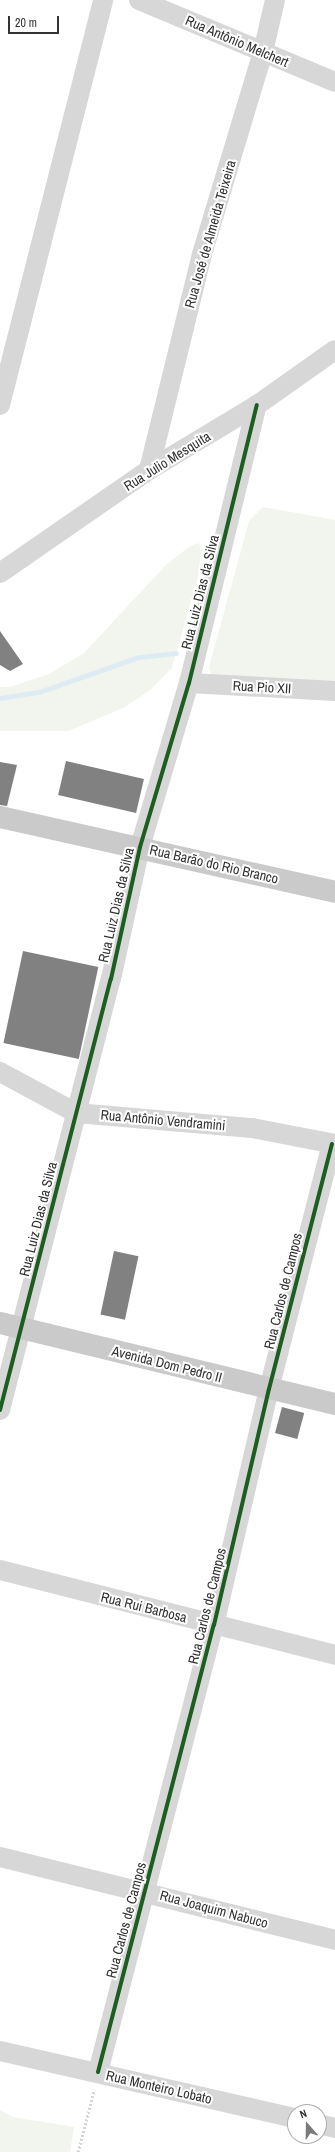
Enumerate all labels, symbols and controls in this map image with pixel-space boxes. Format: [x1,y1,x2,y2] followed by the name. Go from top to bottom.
[10,8,61,34] scale bar
[183,12,291,70] street label: Rua Antônio Melchert
[15,15,37,31] text: 20 m
[181,158,239,310] street label: Rua José de Almeida Teixeira
[121,428,213,494] street label: Rua Julio Mesquita
[178,533,222,651] street label: Rua Luiz Dias da Silva
[232,677,292,697] street label: Rua Pio XII
[148,841,280,887] street label: Rua Barão do Rio Branco
[95,846,137,964] street label: Rua Luiz Dias da Silva
[100,1106,226,1134] street label: Rua Antônio Vendramini
[16,1160,60,1278] street label: Rua Luiz Dias da Silva
[260,1231,306,1351] street label: Rua Carlos de Campos
[110,1342,224,1386] street label: Avenida Dom Pedro II
[184,1546,230,1666] street label: Rua Carlos de Campos
[99,1588,189,1626] street label: Rua Rui Barbosa
[102,1860,150,1980] street label: Rua Carlos de Campos
[158,1887,270,1931] street label: Rua Joaquim Nabuco
[105,2067,213,2107] street label: Rua Monteiro Lobato
[287,2104,327,2144] north arrow
[298,2106,309,2121] text: N

